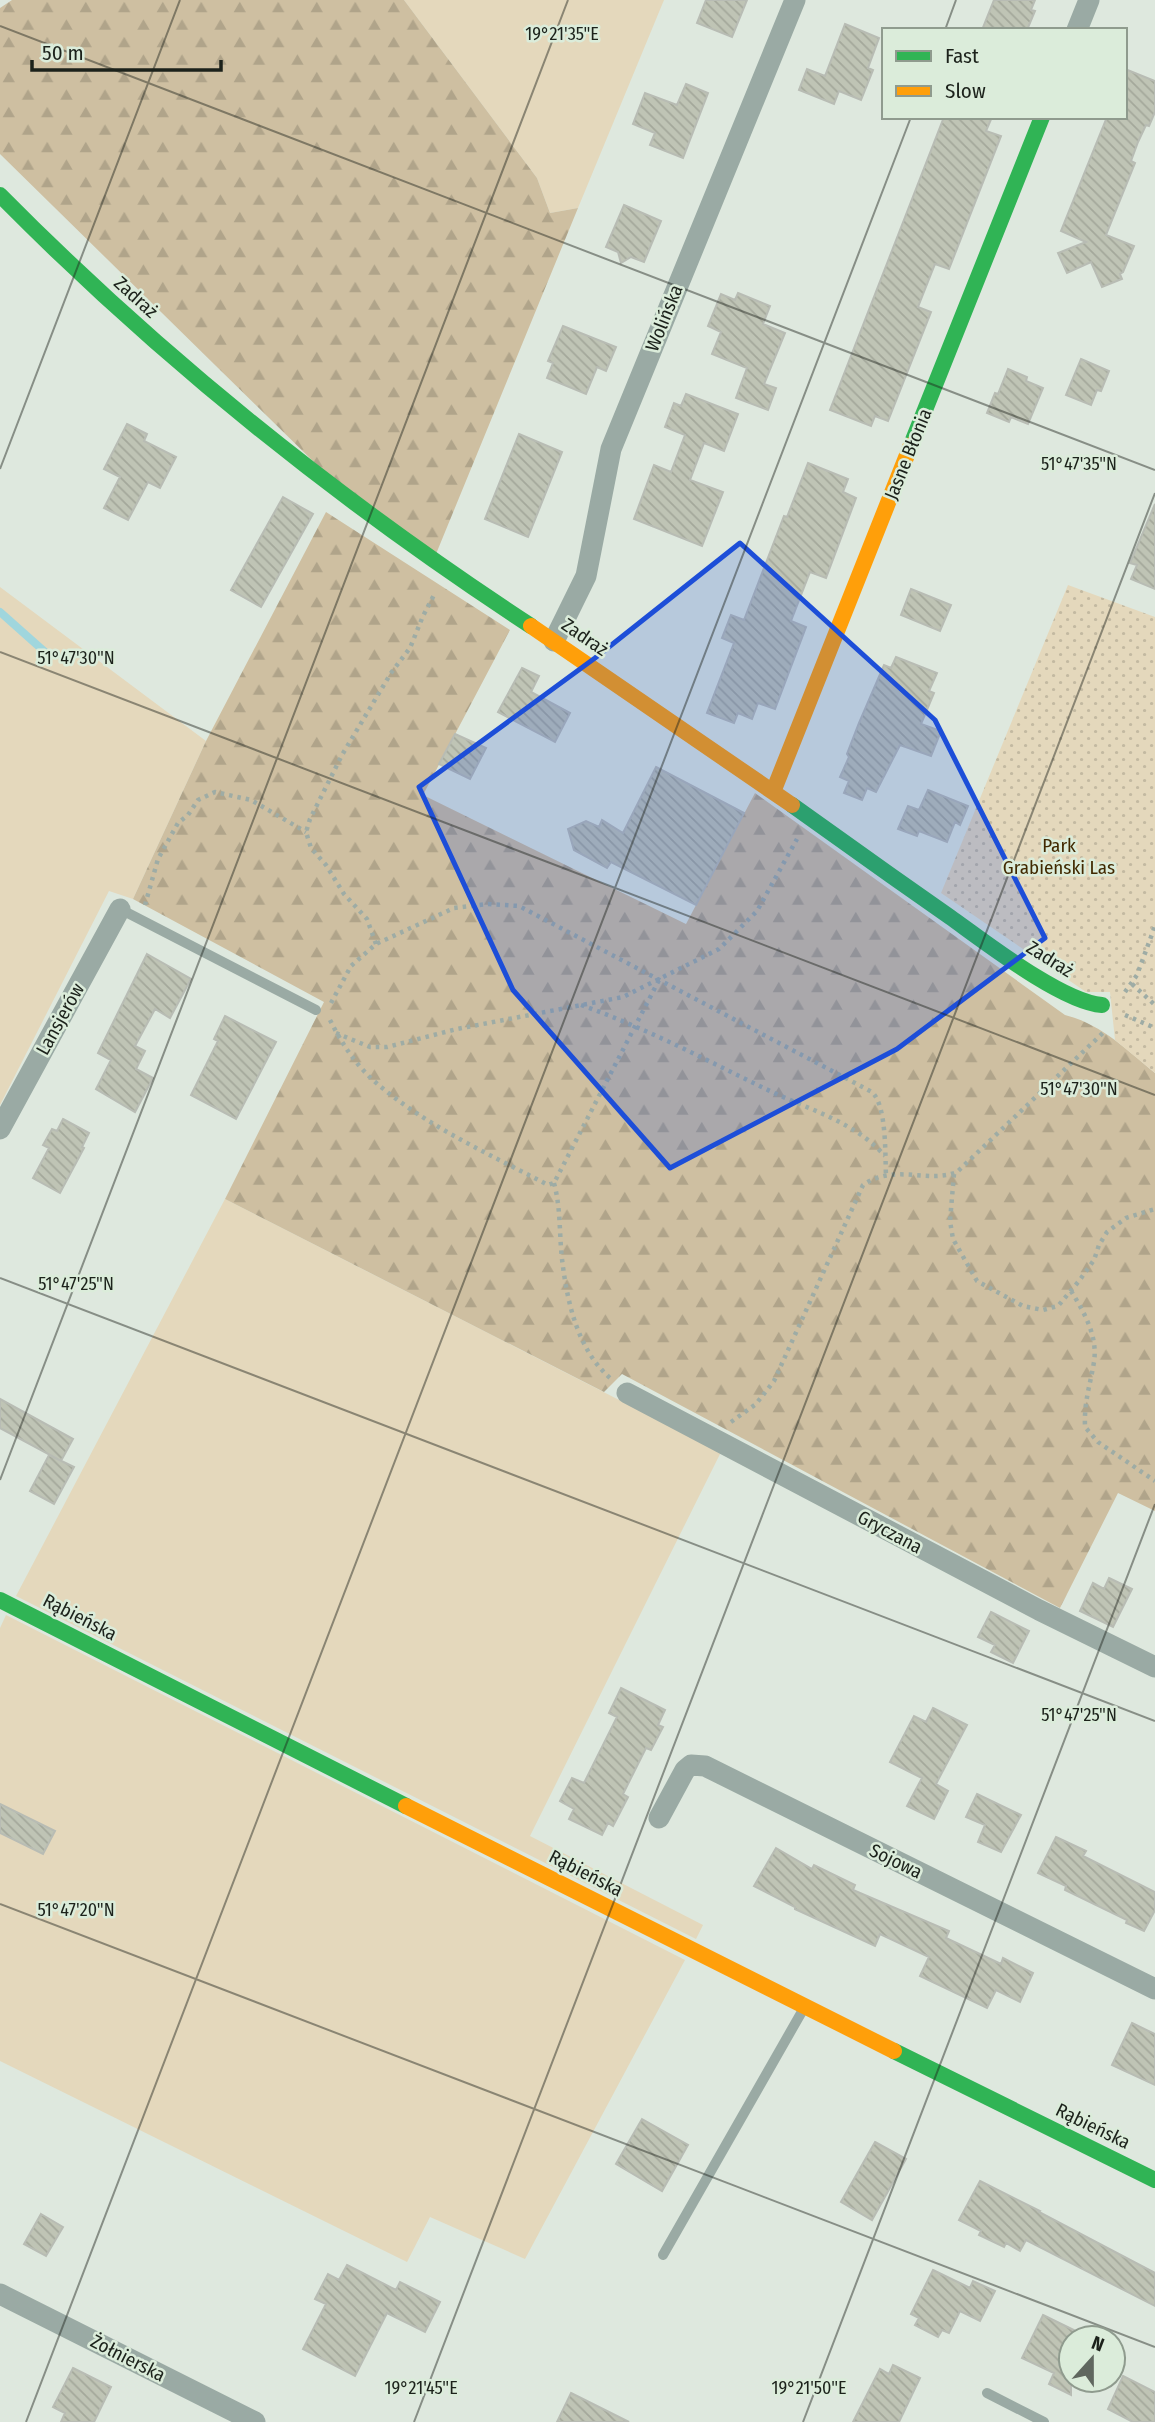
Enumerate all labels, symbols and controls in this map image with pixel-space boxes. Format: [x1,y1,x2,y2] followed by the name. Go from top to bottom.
[525,23,599,45] text: 19°21'35"E
[32,28,220,72] scale bar
[882,28,1127,119] legend
[42,40,84,66] text: 50 m
[945,43,979,69] text: Fast
[945,78,986,104] text: Slow
[109,271,163,323] street label: Zadraż
[640,281,688,355] street label: Wolińska
[879,405,937,503] street label: Jasne Błonia
[1041,453,1117,475] text: 51°47'35"N
[557,613,613,661] street label: Zadraż
[37,647,115,669] text: 51°47'30"N
[1003,834,1115,879] park label: Park Grabieński Las
[1022,936,1078,983] street label: Zadraż
[31,979,89,1059] street label: Lansjerów
[1040,1078,1118,1100] text: 51°47'30"N
[38,1273,114,1295] text: 51°47'25"N
[854,1505,926,1559] street label: Gryczana
[39,1589,121,1645] street label: Rąbieńska
[1041,1704,1117,1726] text: 51°47'25"N
[866,1838,926,1884] street label: Sojowa
[545,1845,627,1901] street label: Rąbieńska
[37,1899,115,1921] text: 51°47'20"N
[1052,2098,1134,2154] street label: Rąbieńska
[1057,2324,1127,2394] north arrow
[87,2329,169,2387] street label: Żołnierska
[1088,2331,1107,2356] text: N
[384,2377,458,2399] text: 19°21'45"E
[771,2377,847,2399] text: 19°21'50"E

